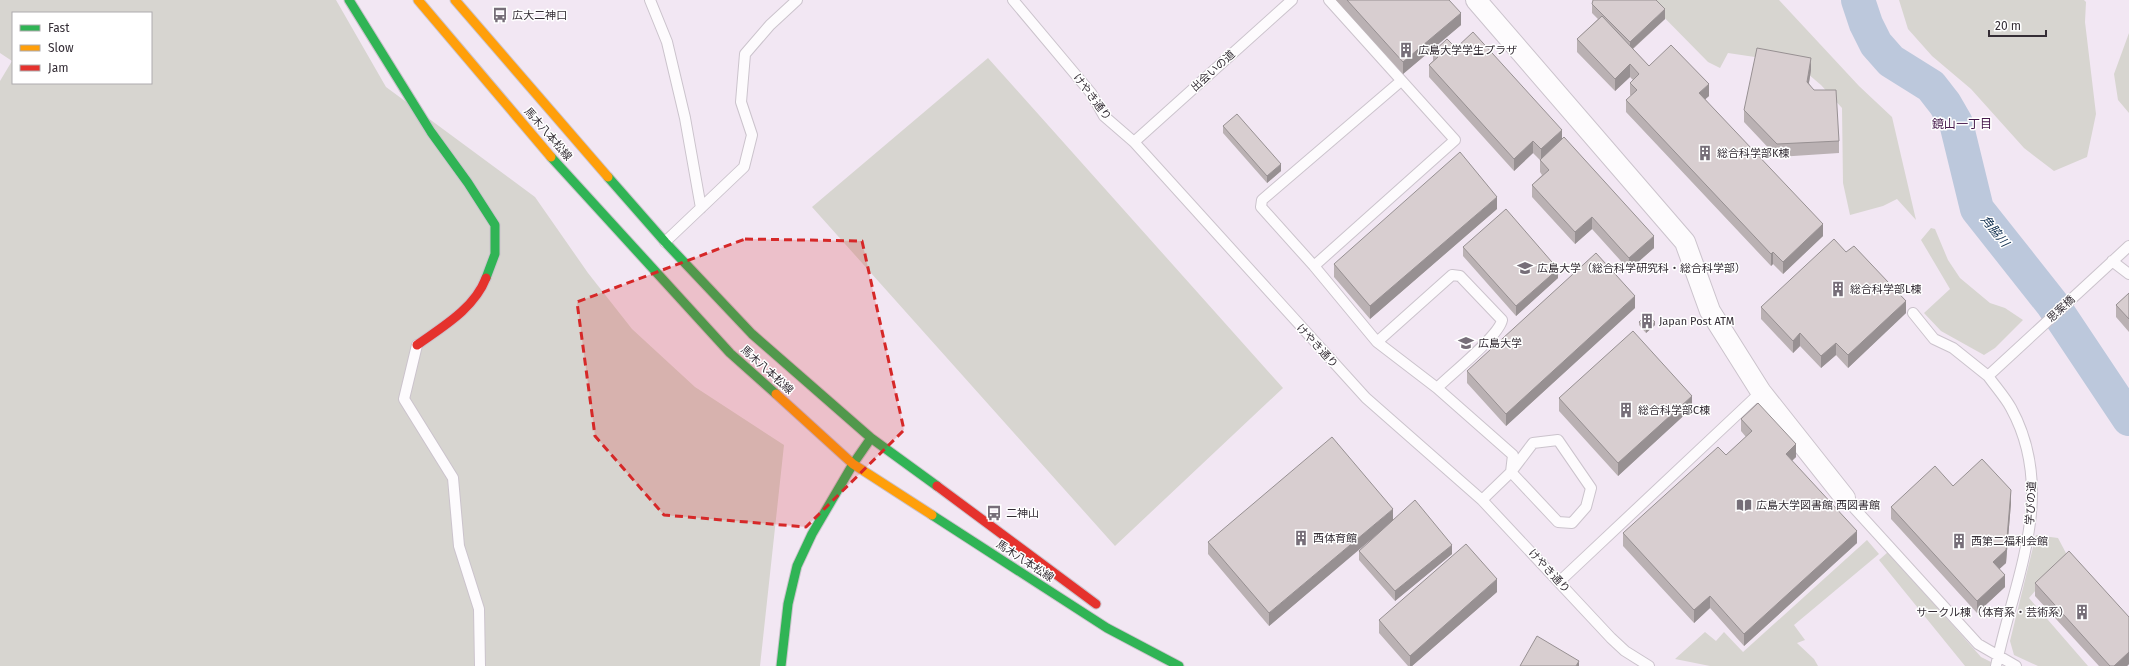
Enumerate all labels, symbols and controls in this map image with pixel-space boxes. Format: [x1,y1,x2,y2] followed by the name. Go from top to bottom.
[491,6,509,24] bus stop icon: 広大二神口
[512,9,567,22] place label: 広大二神口
[12,12,152,84] legend
[1989,12,2046,38] scale bar
[1995,19,2021,33] text: 20 m
[48,21,70,35] text: Fast
[48,41,74,55] text: Slow
[1397,41,1415,59] building icon: 広島大学学生プラザ
[1418,44,1517,57] place label: 広島大学学生プラザ
[1188,48,1238,94] street label: 出会いの道
[48,61,68,75] text: Jam
[1070,71,1114,123] street label: けやき通り
[521,105,575,163] street label: 馬木八本松線
[1932,117,1992,131] district label: 鏡山一丁目
[1696,144,1714,162] building icon: 総合科学部K棟
[1717,147,1789,160] place label: 総合科学部K棟
[1978,213,2013,251] water label: 角脇川
[1516,259,1534,277] school or university icon: 広島大学（総合科学研究科・総合科学部）
[1537,262,1746,275] place label: 広島大学（総合科学研究科・総合科学部）
[1829,280,1847,298] building icon: 総合科学部L棟
[1850,283,1921,296] place label: 総合科学部L棟
[2044,293,2078,325] street label: 思案橋
[1638,312,1656,330] building icon: Japan Post ATM
[1659,315,1734,328] place label: Japan Post ATM
[1293,321,1341,371] street label: けやき通り
[1457,334,1475,352] school or university icon: 広島大学
[1478,337,1522,350] place label: 広島大学
[738,343,796,397] street label: 馬木八本松線
[1617,401,1635,419] building icon: 総合科学部C棟
[1638,404,1710,417] place label: 総合科学部C棟
[2023,481,2039,525] street label: 学びの道
[1735,496,1753,514] library icon: 広島大学図書館 西図書館
[1756,499,1880,512] place label: 広島大学図書館 西図書館
[985,504,1003,522] bus stop icon: 二神山
[1006,507,1039,520] place label: 二神山
[1292,529,1310,547] building icon: 西体育館
[1313,532,1357,545] place label: 西体育館
[1950,532,1968,550] building icon: 西第二福利会館
[1971,535,2048,548] place label: 西第二福利会館
[994,538,1056,584] street label: 馬木八本松線
[1525,546,1573,596] street label: けやき通り
[2073,603,2091,621] building icon: サークル棟（体育系・芸術系）
[1916,606,2070,619] place label: サークル棟（体育系・芸術系）

